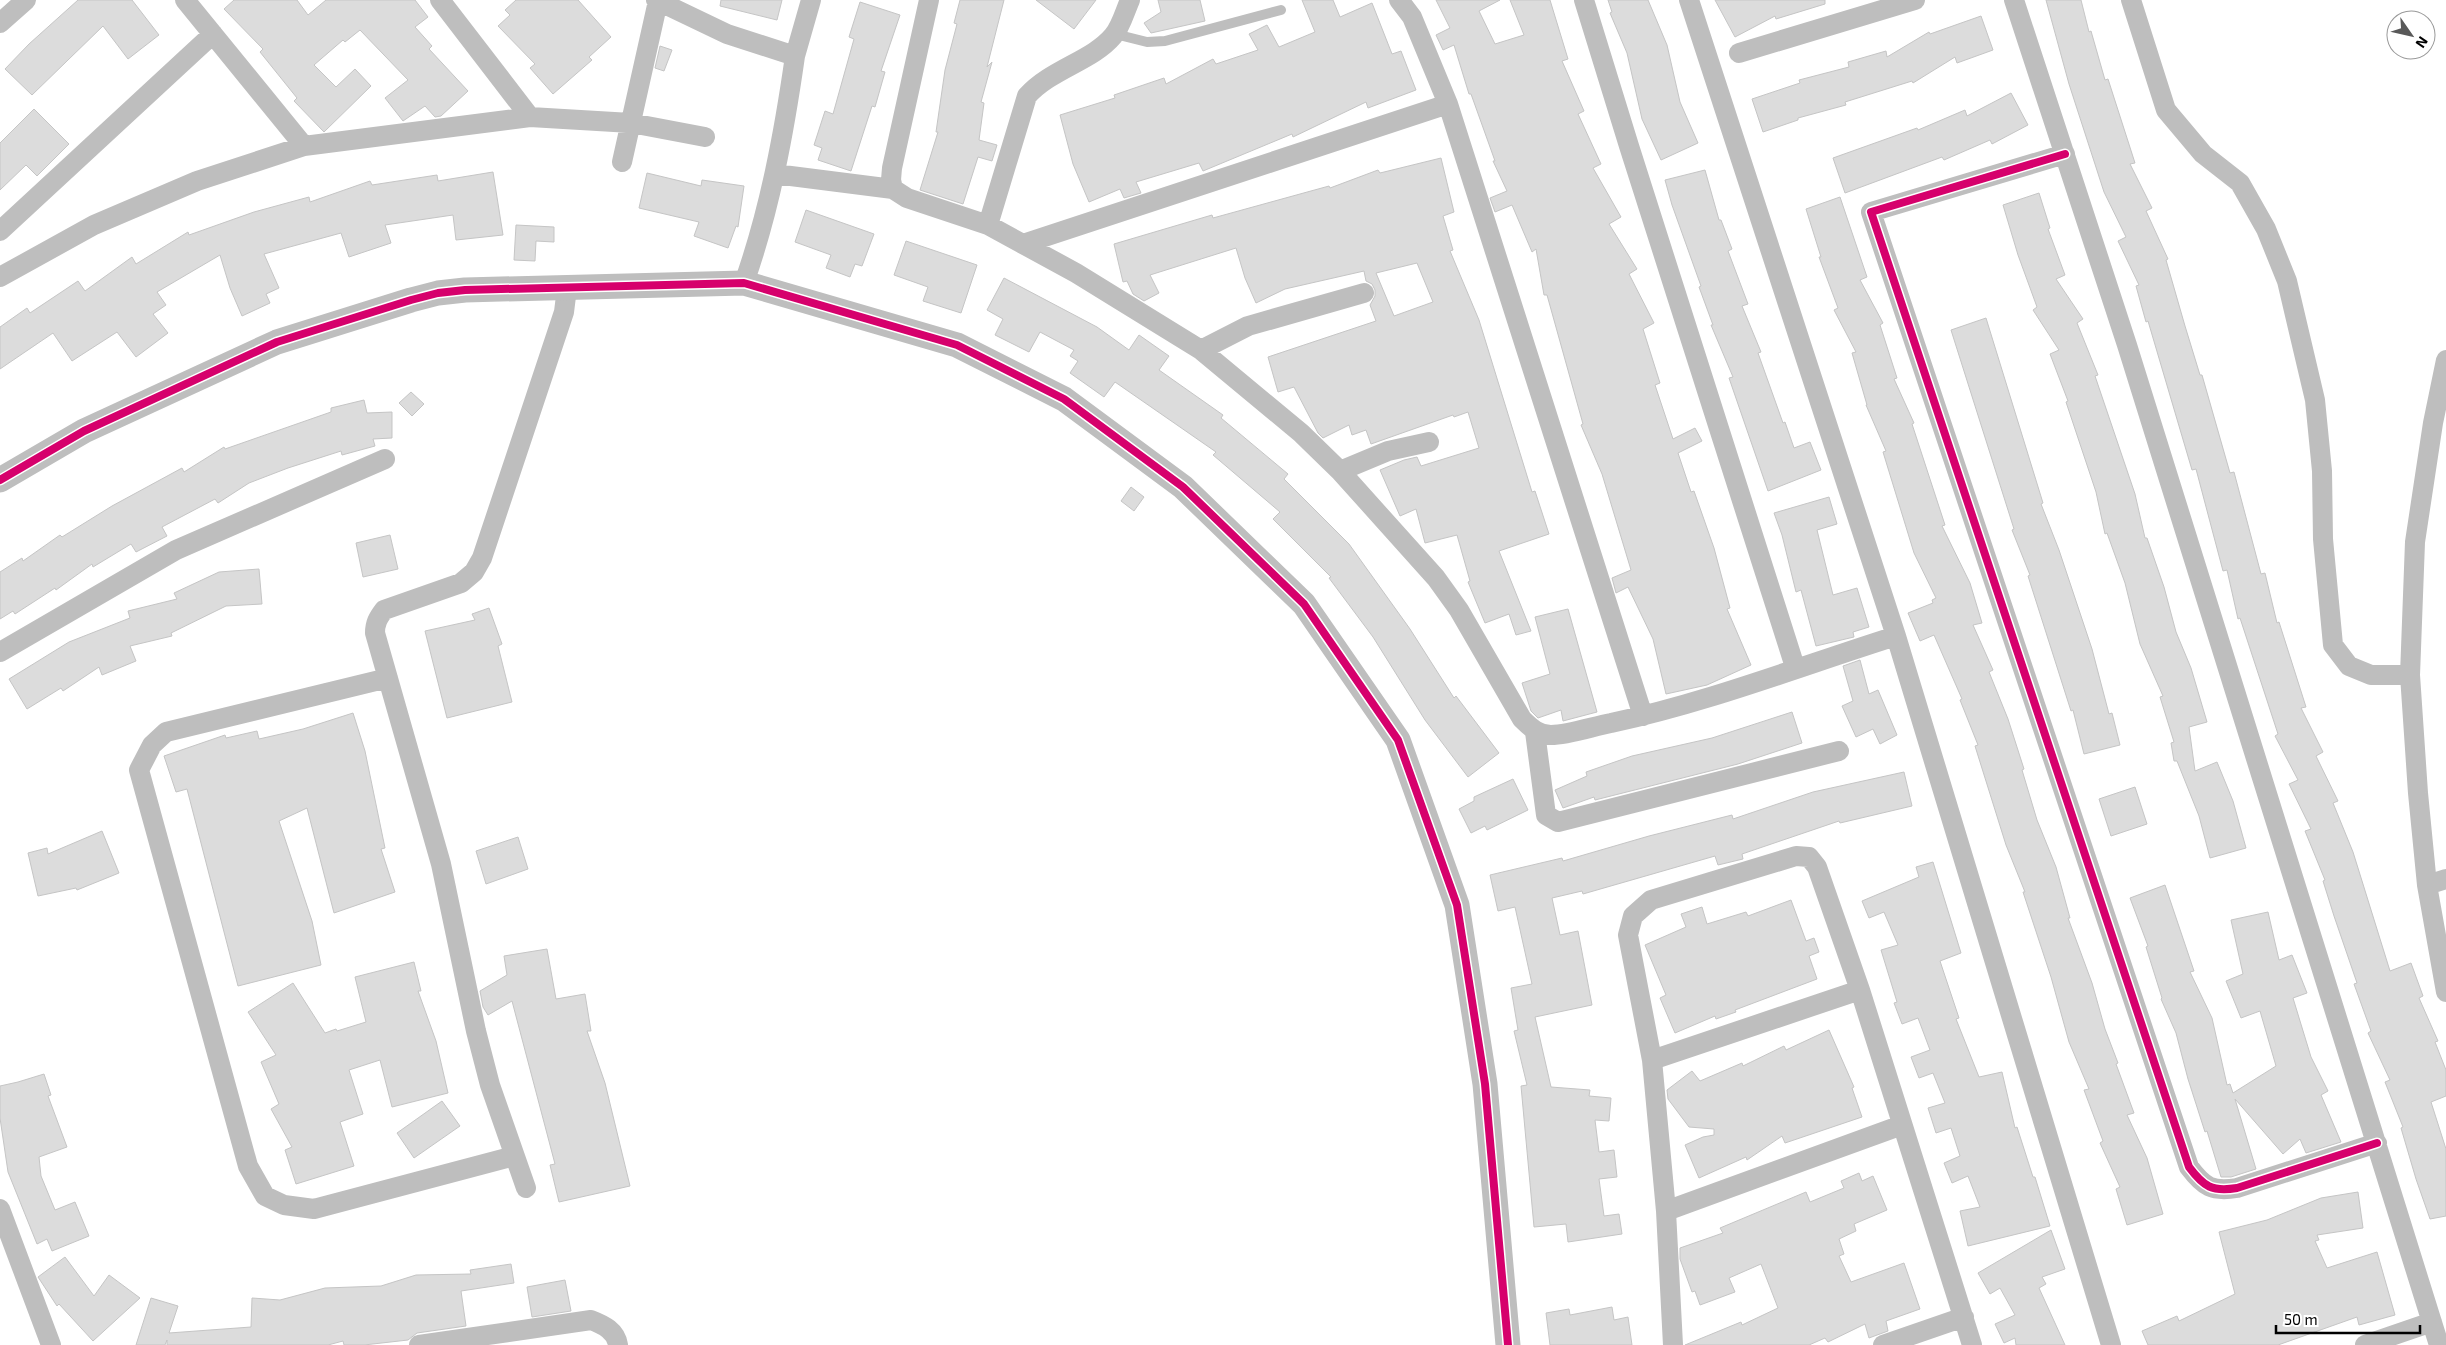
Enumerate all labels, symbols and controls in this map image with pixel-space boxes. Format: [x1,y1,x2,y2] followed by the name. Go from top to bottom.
[2386,10,2436,60] north arrow
[2412,34,2432,51] text: N
[2276,1302,2420,1334] scale bar
[2284,1310,2318,1328] text: 50 m

